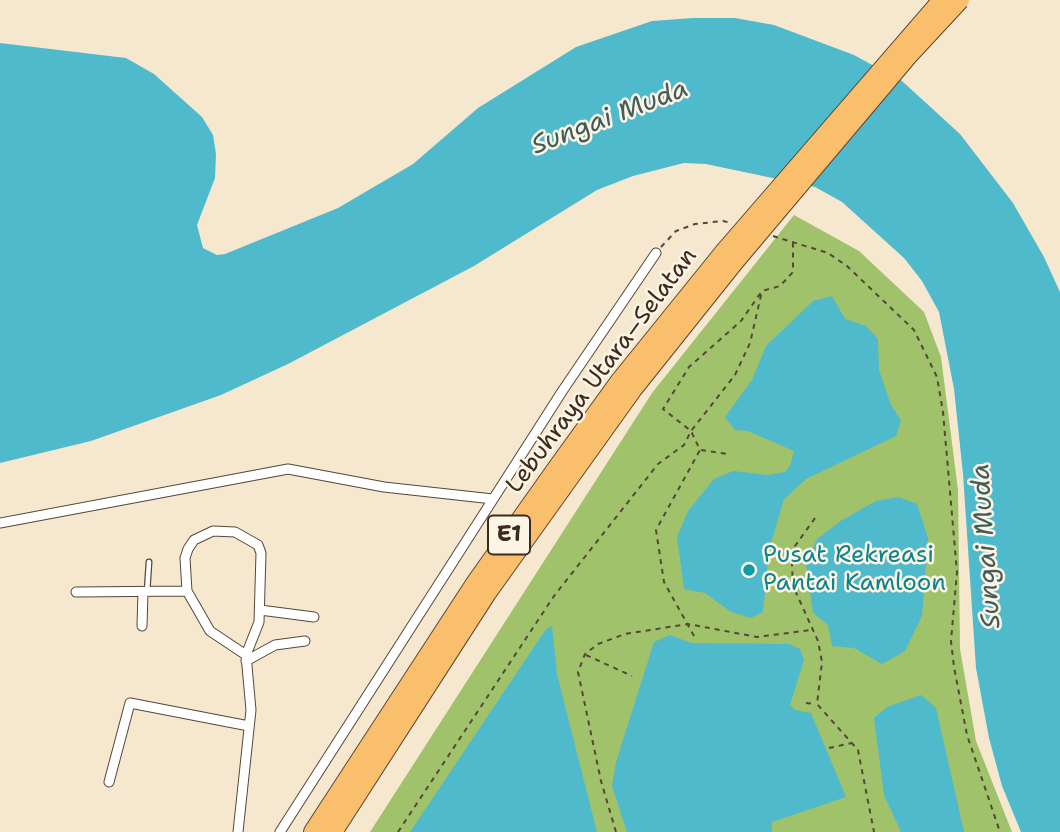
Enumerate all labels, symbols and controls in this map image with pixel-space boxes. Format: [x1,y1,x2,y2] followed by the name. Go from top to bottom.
[527,74,693,162] water label: Sungai Muda
[501,243,703,499] street label: Lebuhraya Utara–Selatan
[966,462,1008,630] water label: Sungai Muda
[488,516,530,554] road number: E1
[763,542,946,598] place label: Pusat Rekreasi Pantai Kamloon
[741,562,757,578] marker: Pusat Rekreasi Pantai Kamloon

